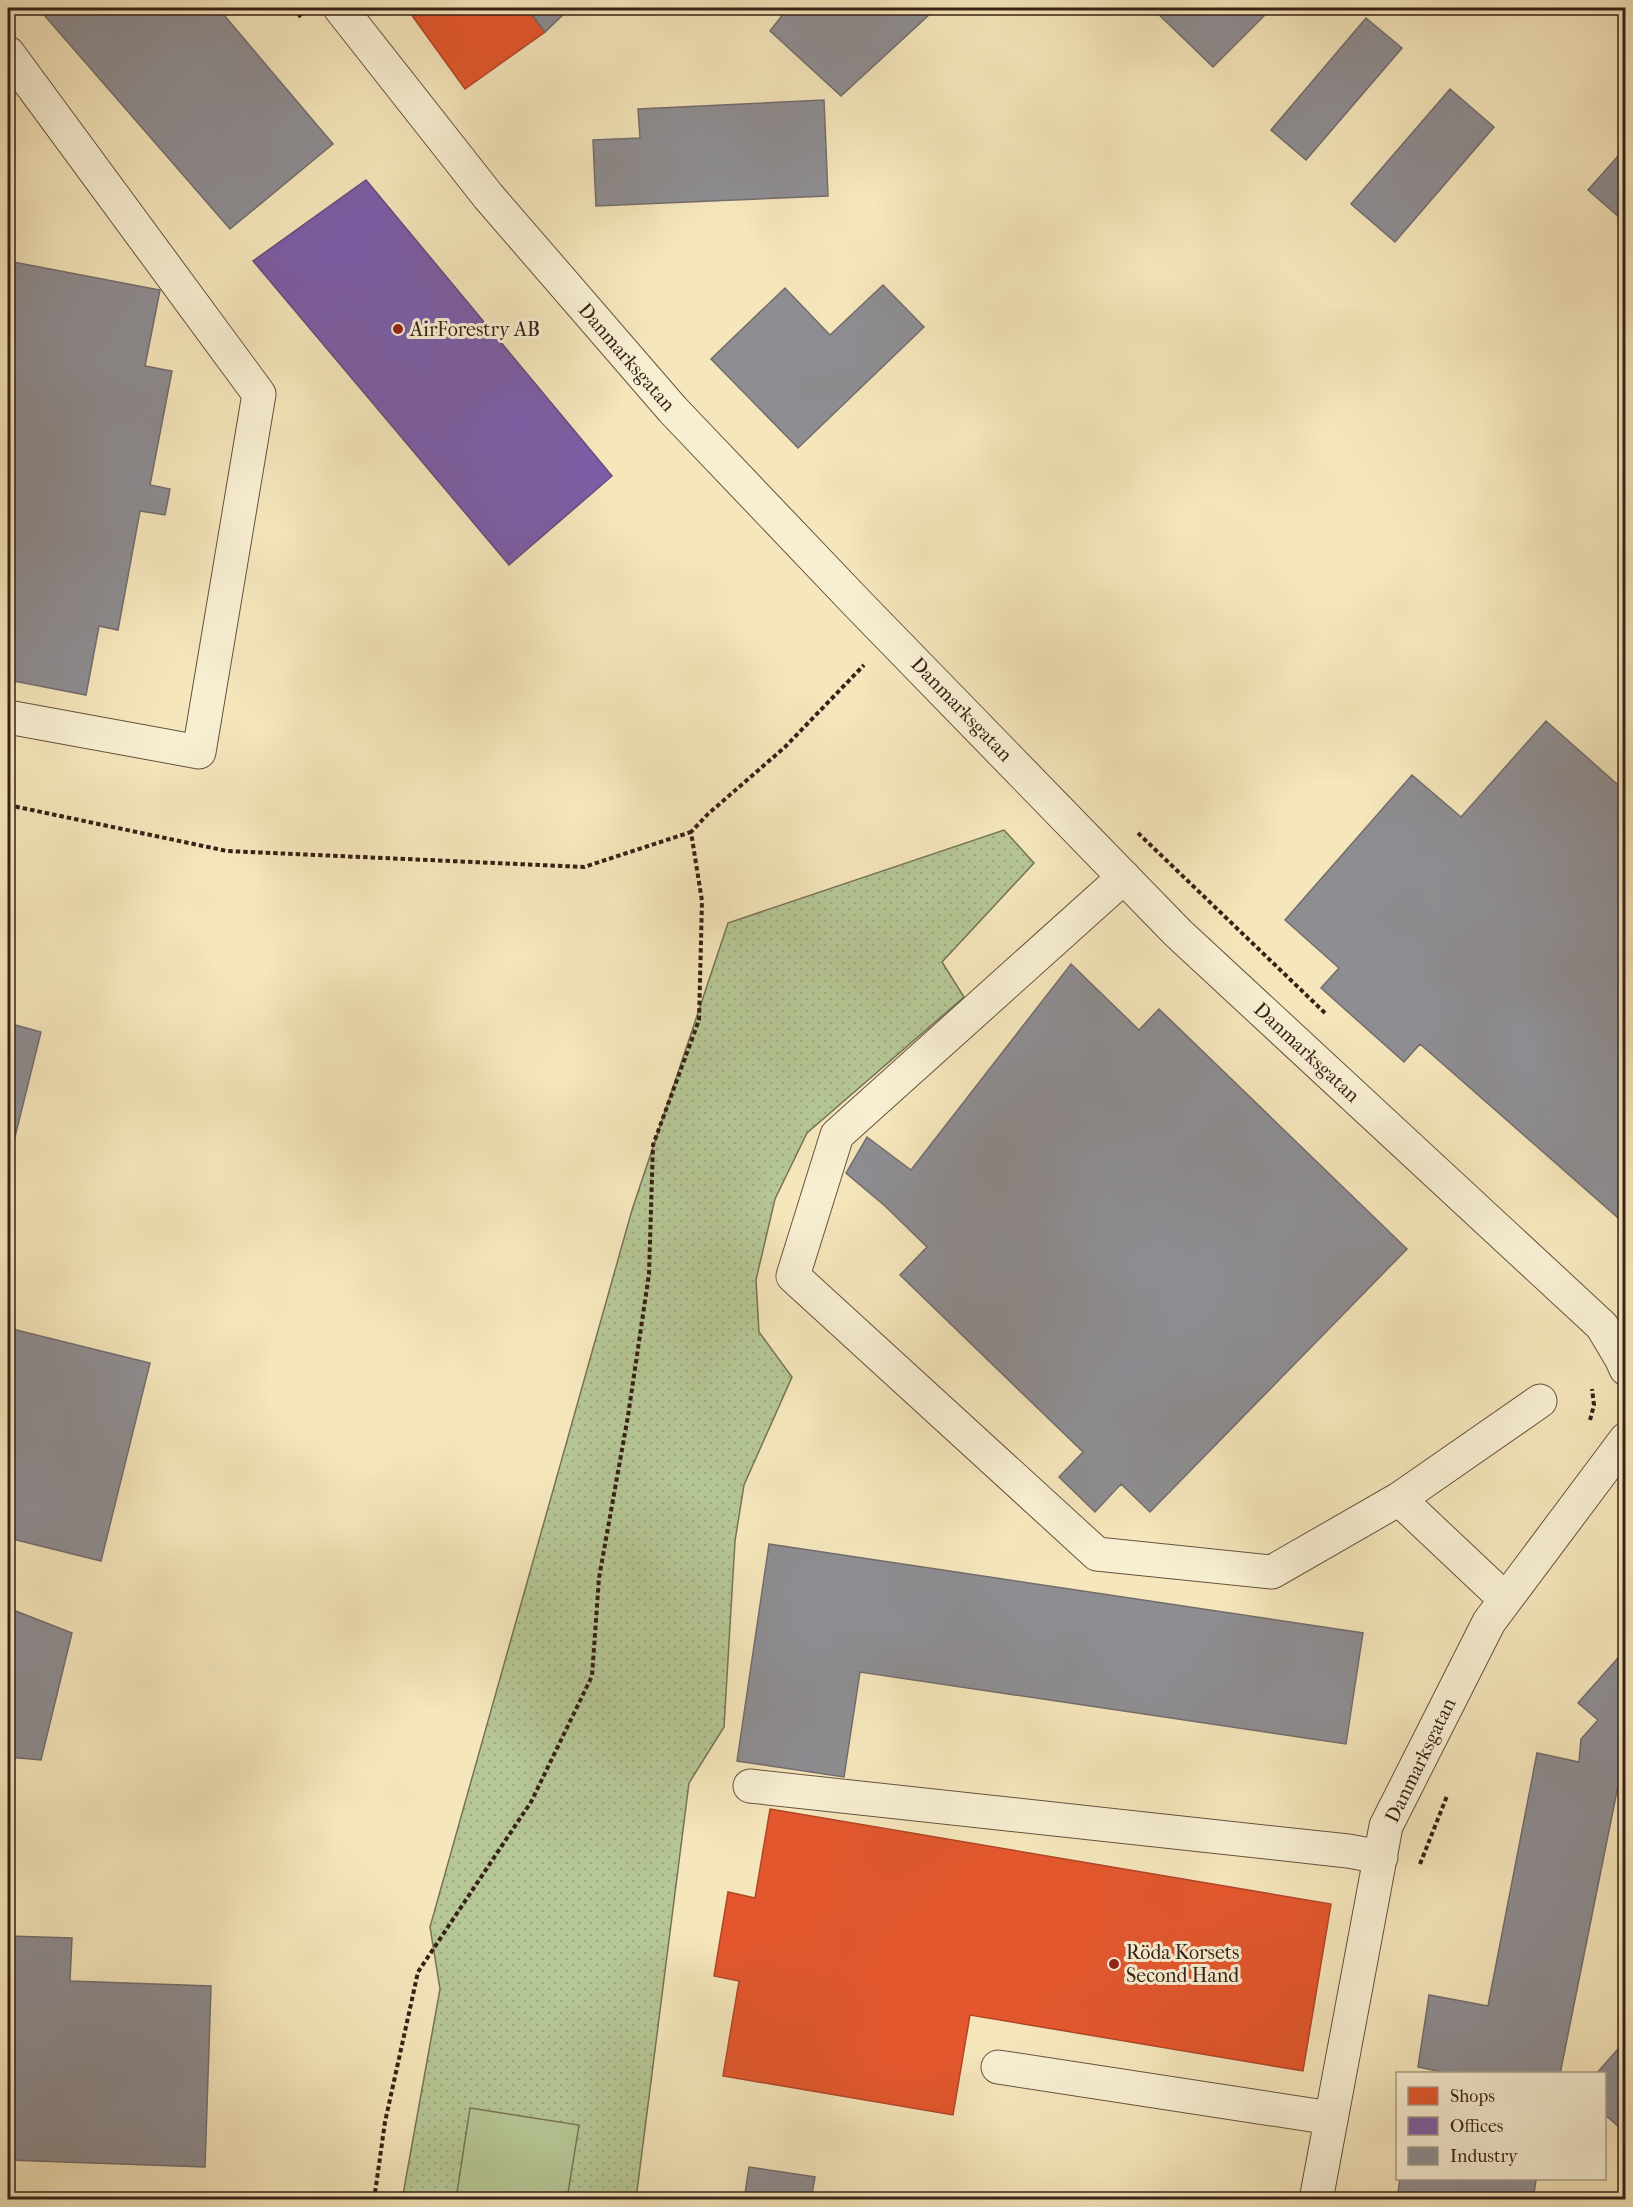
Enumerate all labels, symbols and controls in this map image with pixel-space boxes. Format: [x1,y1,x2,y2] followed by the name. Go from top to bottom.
[573,299,680,416] street label: Danmarksgatan
[409,318,540,341] place label: AirForestry AB
[391,322,405,336] marker: AirForestry AB
[906,652,1017,766] street label: Danmarksgatan
[1249,998,1364,1107] street label: Danmarksgatan
[1380,1694,1461,1826] street label: Danmarksgatan
[1126,1941,1240,1987] place label: Röda Korsets Second Hand
[1107,1957,1121,1971] marker: Röda Korsets Second Hand
[1396,2072,1606,2180] legend
[1450,2086,1495,2107] text: Shops
[1450,2116,1504,2137] text: Offices
[1450,2146,1519,2167] text: Industry

